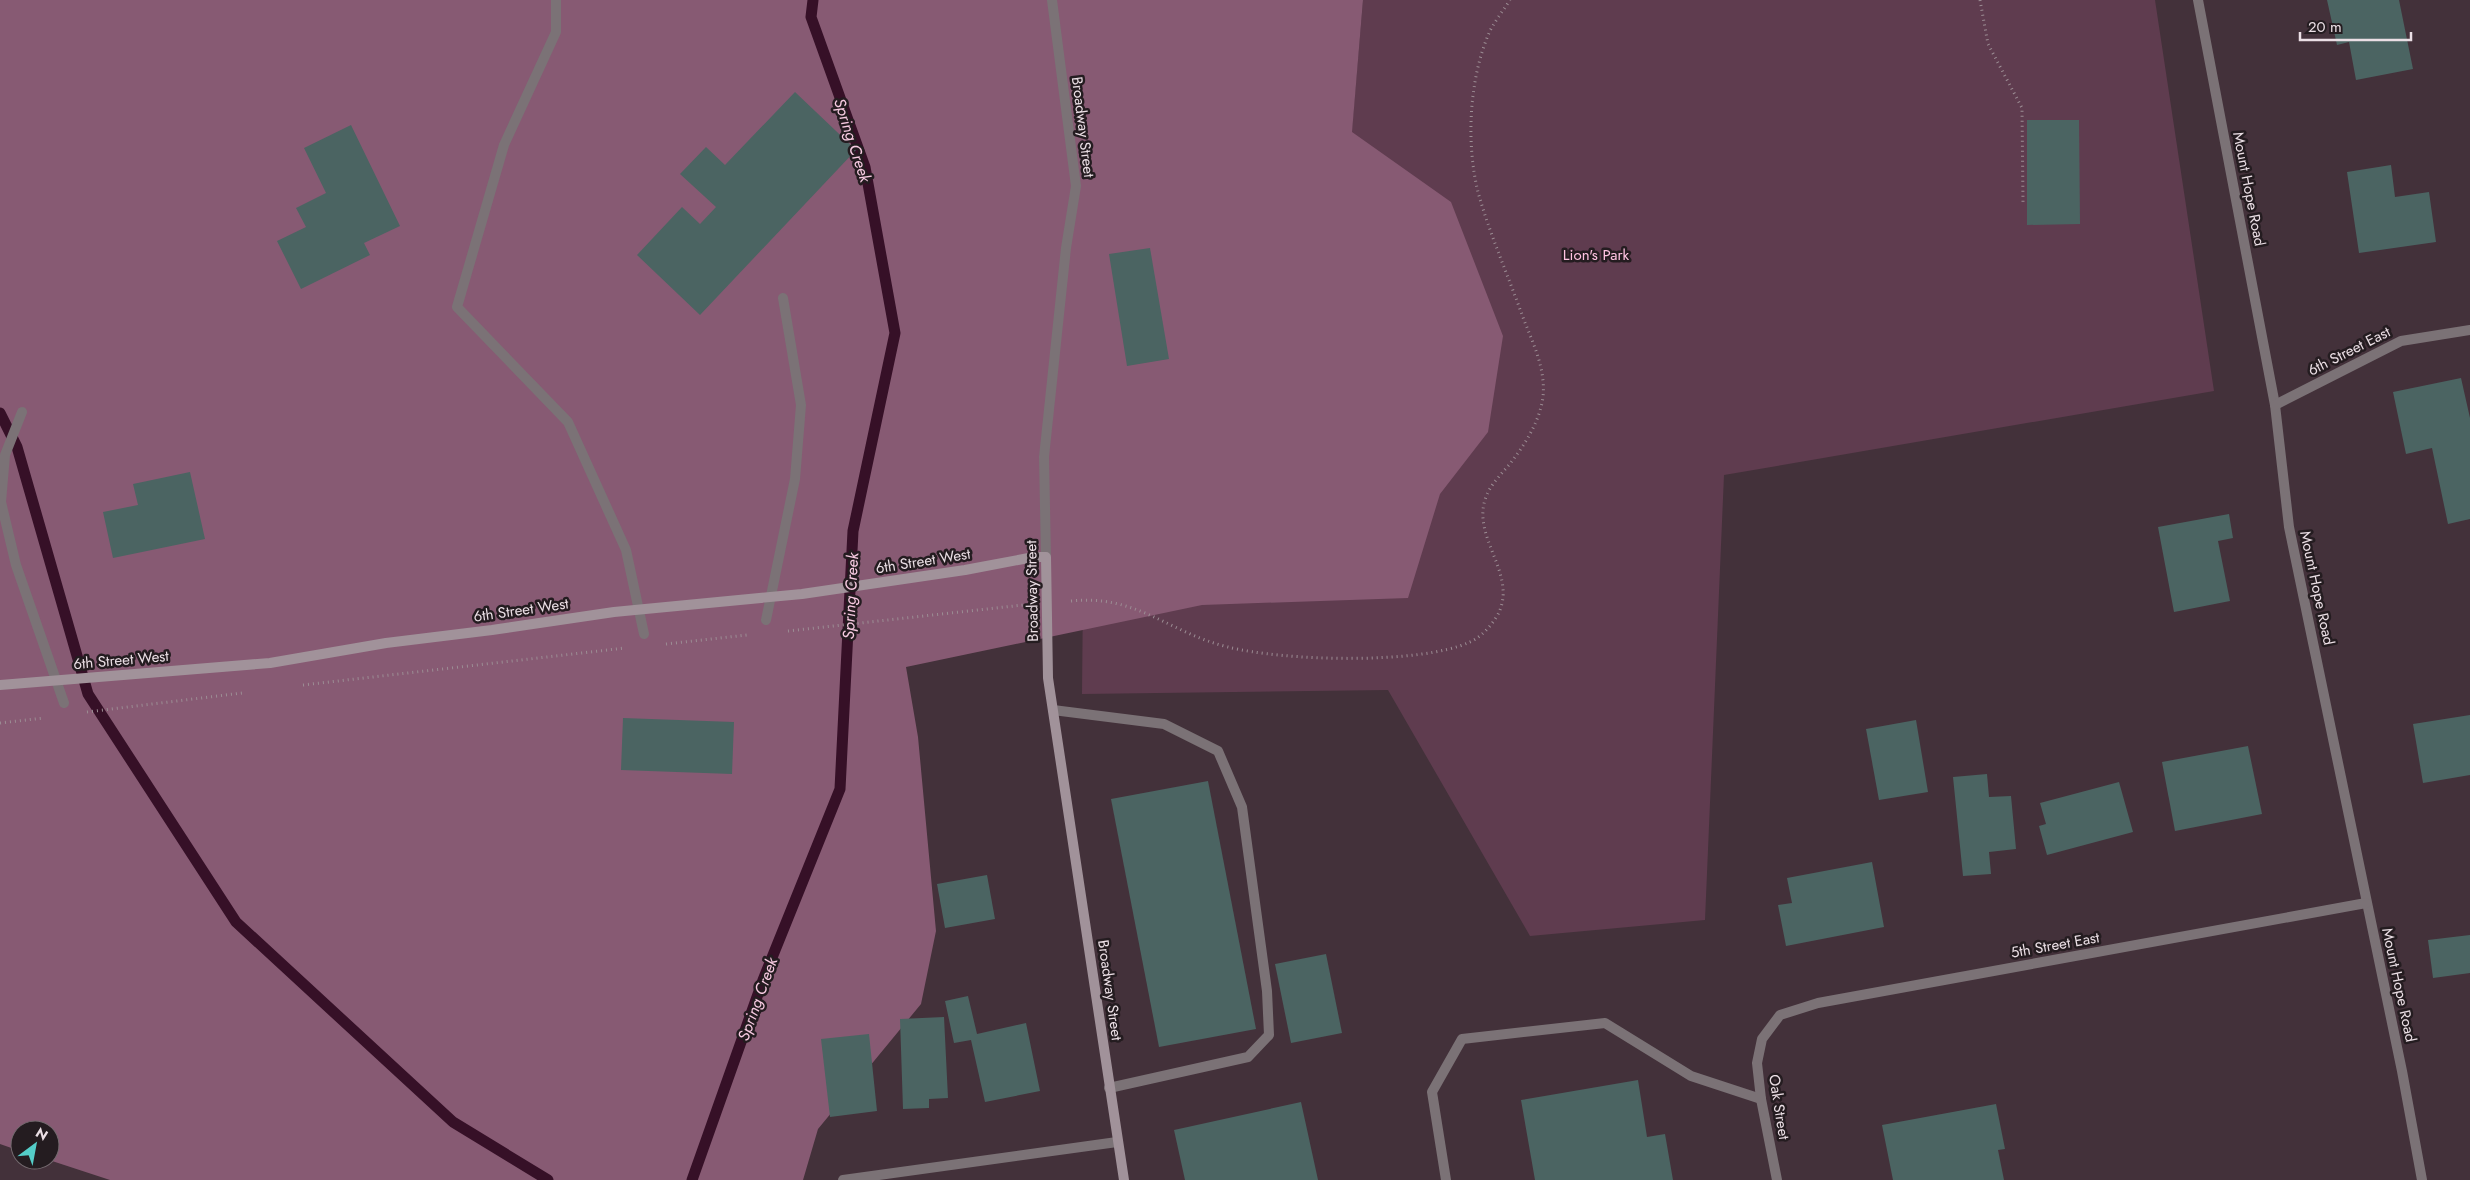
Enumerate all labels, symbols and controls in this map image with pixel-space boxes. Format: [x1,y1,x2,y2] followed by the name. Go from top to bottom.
[2300,10,2411,42] scale bar
[2308,16,2342,38] text: 20 m
[1066,75,1100,179] street label: Broadway Street
[828,95,877,186] water label: Spring Creek
[2227,130,2271,248] street label: Mount Hope Road
[1563,244,1630,266] park label: Lion's Park
[2304,321,2394,381] street label: 6th Street East
[2294,529,2340,647] street label: Mount Hope Road
[1020,540,1044,642] street label: Broadway Street
[874,543,972,579] street label: 6th Street West
[837,551,864,640] water label: Spring Creek
[472,592,570,628] street label: 6th Street West
[72,645,170,675] street label: 6th Street West
[2009,926,2102,964] street label: 5th Street East
[2376,926,2422,1044] street label: Mount Hope Road
[1092,938,1128,1042] street label: Broadway Street
[732,953,784,1044] water label: Spring Creek
[1763,1073,1795,1142] street label: Oak Street
[10,1120,60,1170] north arrow
[32,1123,52,1145] text: N

